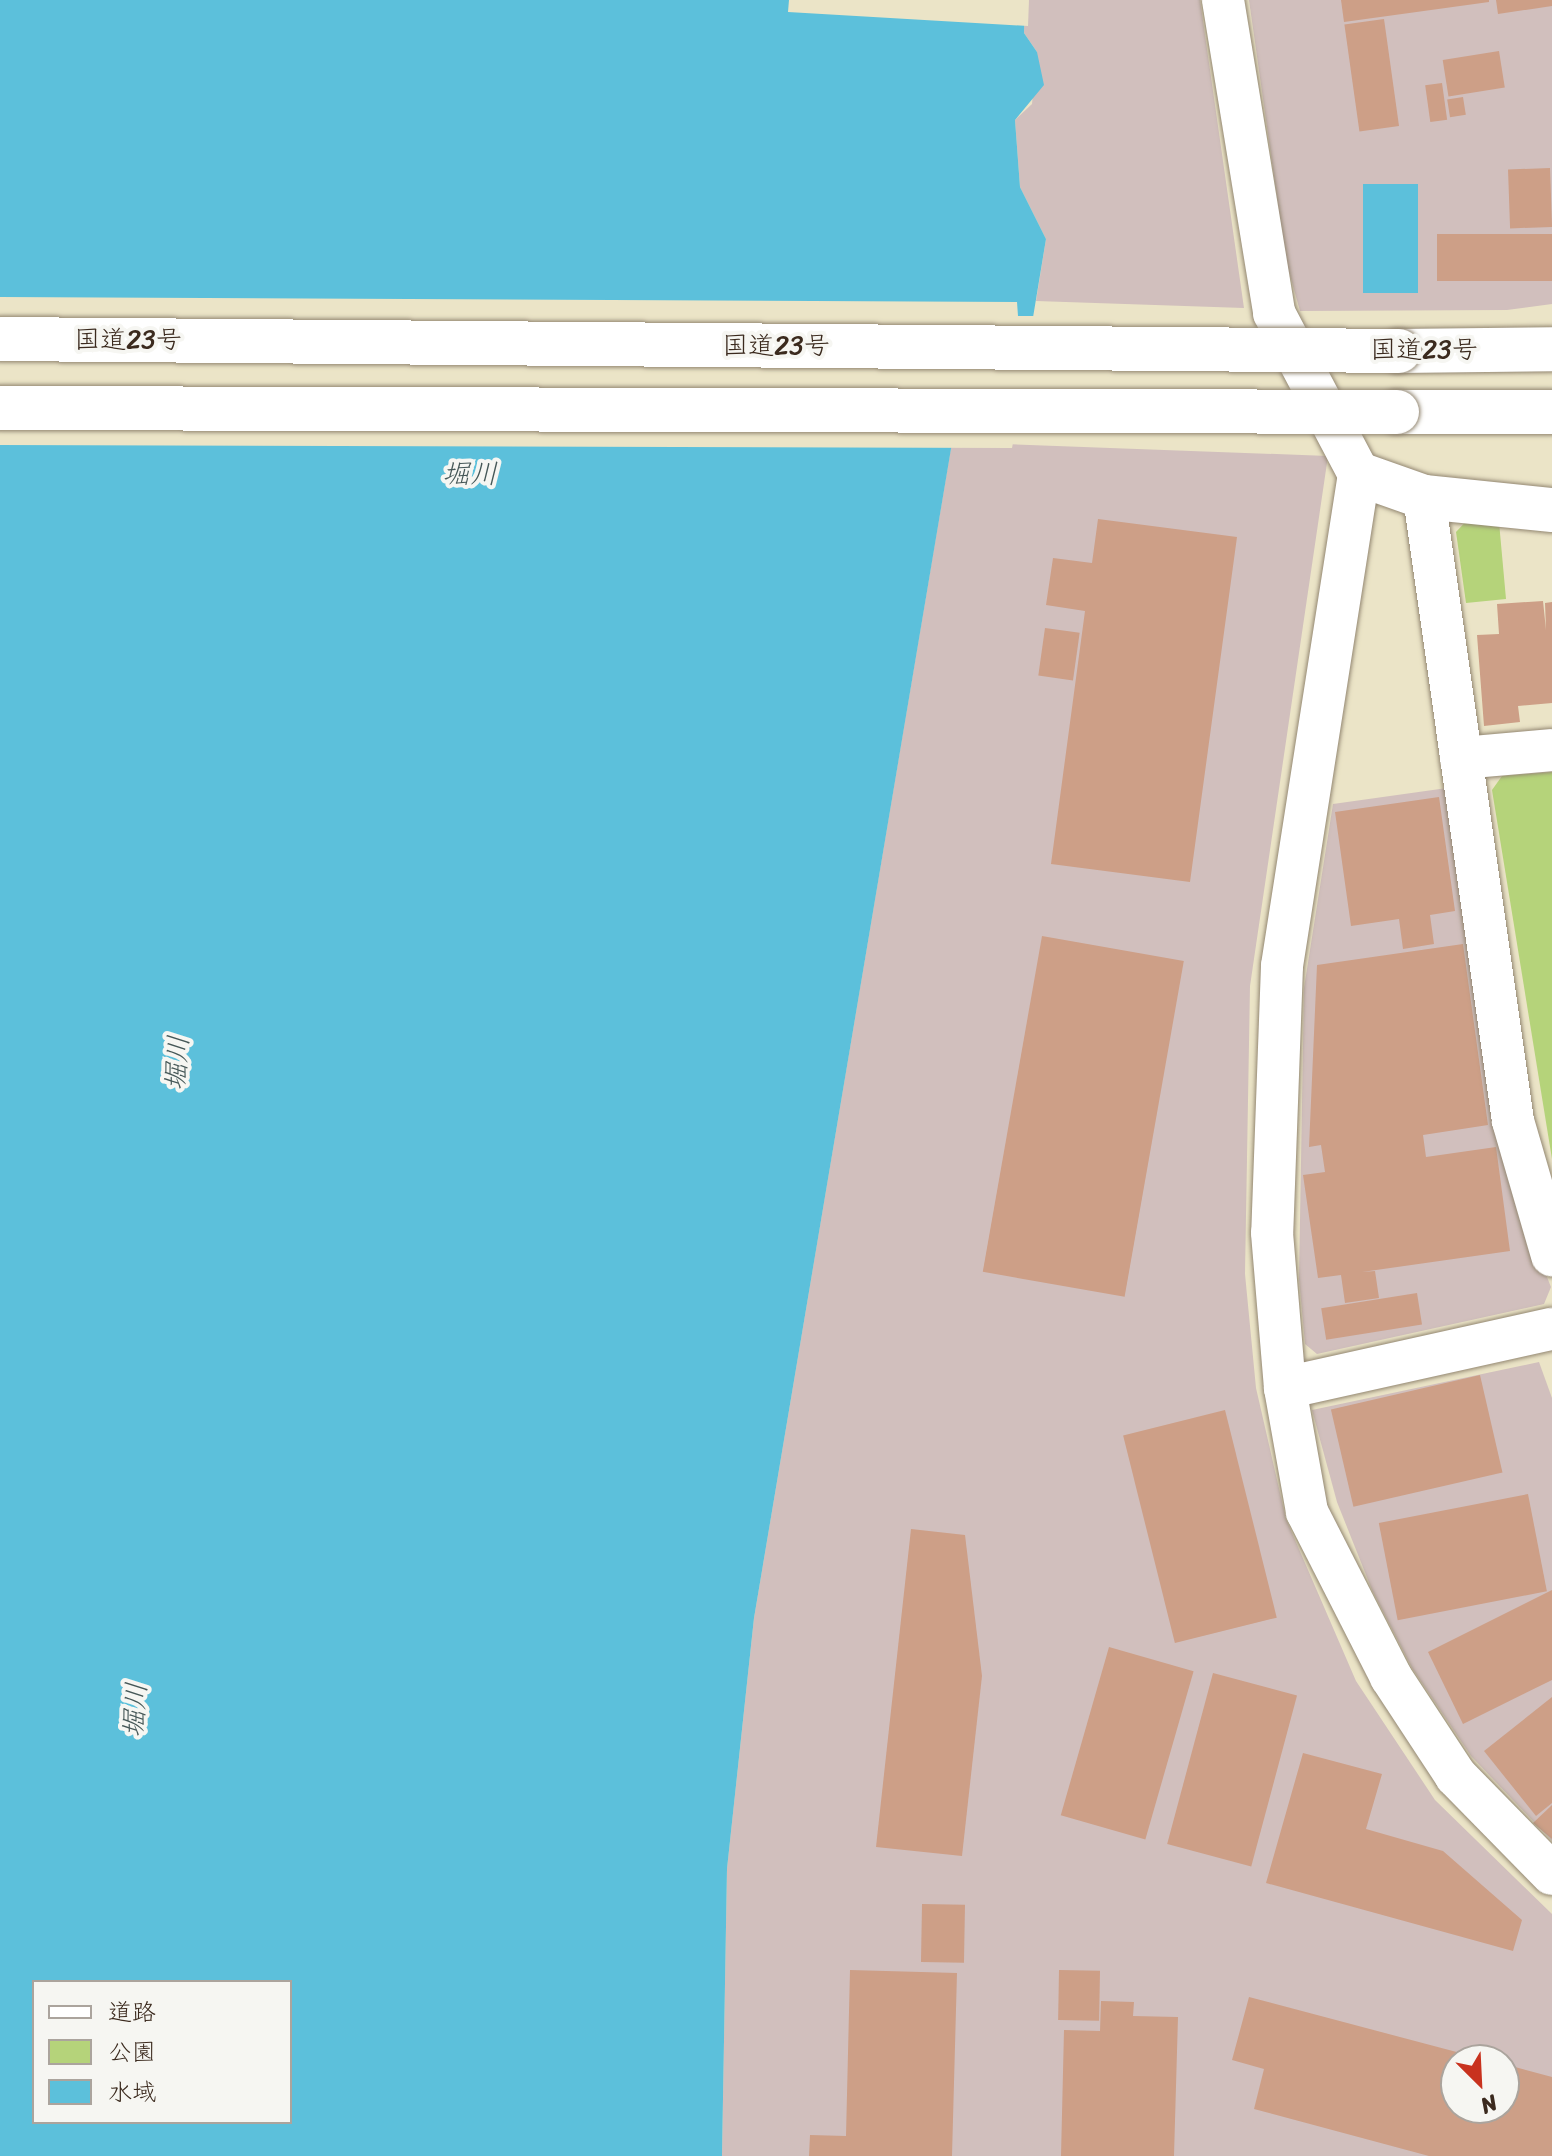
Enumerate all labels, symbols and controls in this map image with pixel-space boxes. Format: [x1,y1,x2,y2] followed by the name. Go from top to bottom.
[74,324,182,356] street label: 国道23号
[722,330,830,362] street label: 国道23号
[1370,334,1478,366] street label: 国道23号
[442,457,498,491] water label: 堀川
[158,1034,196,1092] water label: 堀川
[116,1681,154,1739] water label: 堀川
[32,1980,292,2124] legend
[108,1991,156,2033] text: 道路
[108,2031,156,2073] text: 公園
[1440,2044,1520,2124] north arrow
[108,2071,156,2113] text: 水域
[1474,2084,1504,2125] text: N

